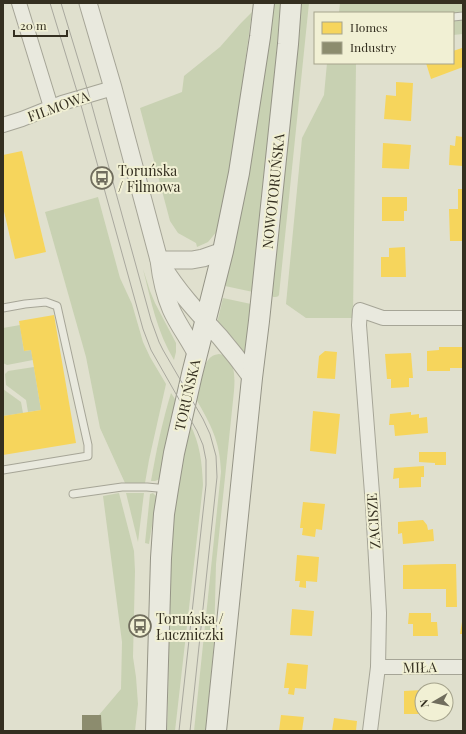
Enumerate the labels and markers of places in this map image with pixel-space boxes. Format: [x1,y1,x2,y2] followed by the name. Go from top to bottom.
[118,161,180,196] place label: Toruńska / Filmowa
[89,165,115,191] bus stop icon: Toruńska / Filmowa
[156,609,224,644] place label: Toruńska / Łuczniczki
[127,613,153,639] bus stop icon: Toruńska / Łuczniczki

